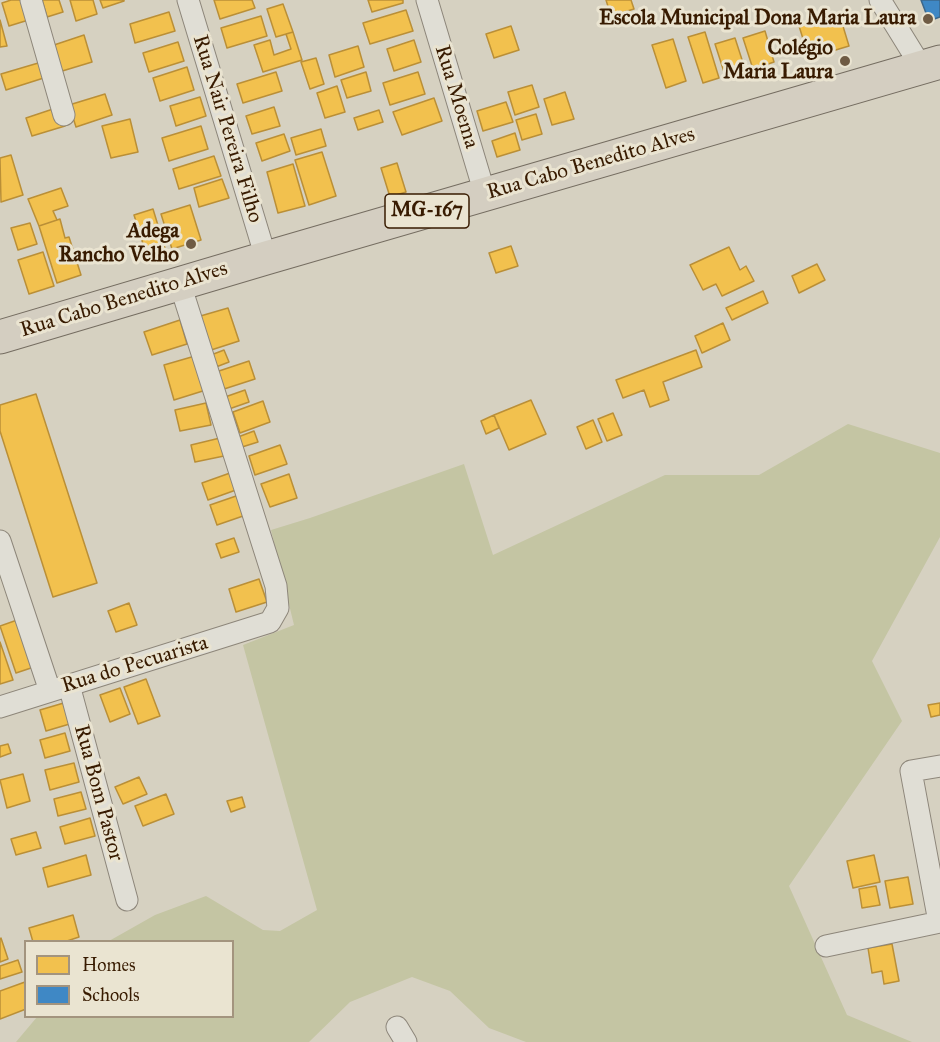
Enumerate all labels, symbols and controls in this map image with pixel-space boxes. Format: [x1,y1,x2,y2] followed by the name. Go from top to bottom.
[599,6,916,32] place label: Escola Municipal Dona Maria Laura
[921,12,935,26] marker: Escola Municipal Dona Maria Laura
[186,32,268,226] street label: Rua Nair Pereira Filho
[723,36,833,86] place label: Colégio Maria Laura
[428,42,484,152] street label: Rua Moema
[838,54,852,68] marker: Colégio Maria Laura
[484,122,698,206] street label: Rua Cabo Benedito Alves
[385,194,469,228] road number: MG-167
[58,219,179,269] place label: Adega Rancho Velho
[184,237,198,251] marker: Adega Rancho Velho
[17,256,231,344] street label: Rua Cabo Benedito Alves
[59,631,211,699] street label: Rua do Pecuarista
[68,722,128,864] street label: Rua Bom Pastor
[24,940,234,1018] legend
[82,954,136,976] text: Homes
[82,984,140,1006] text: Schools

